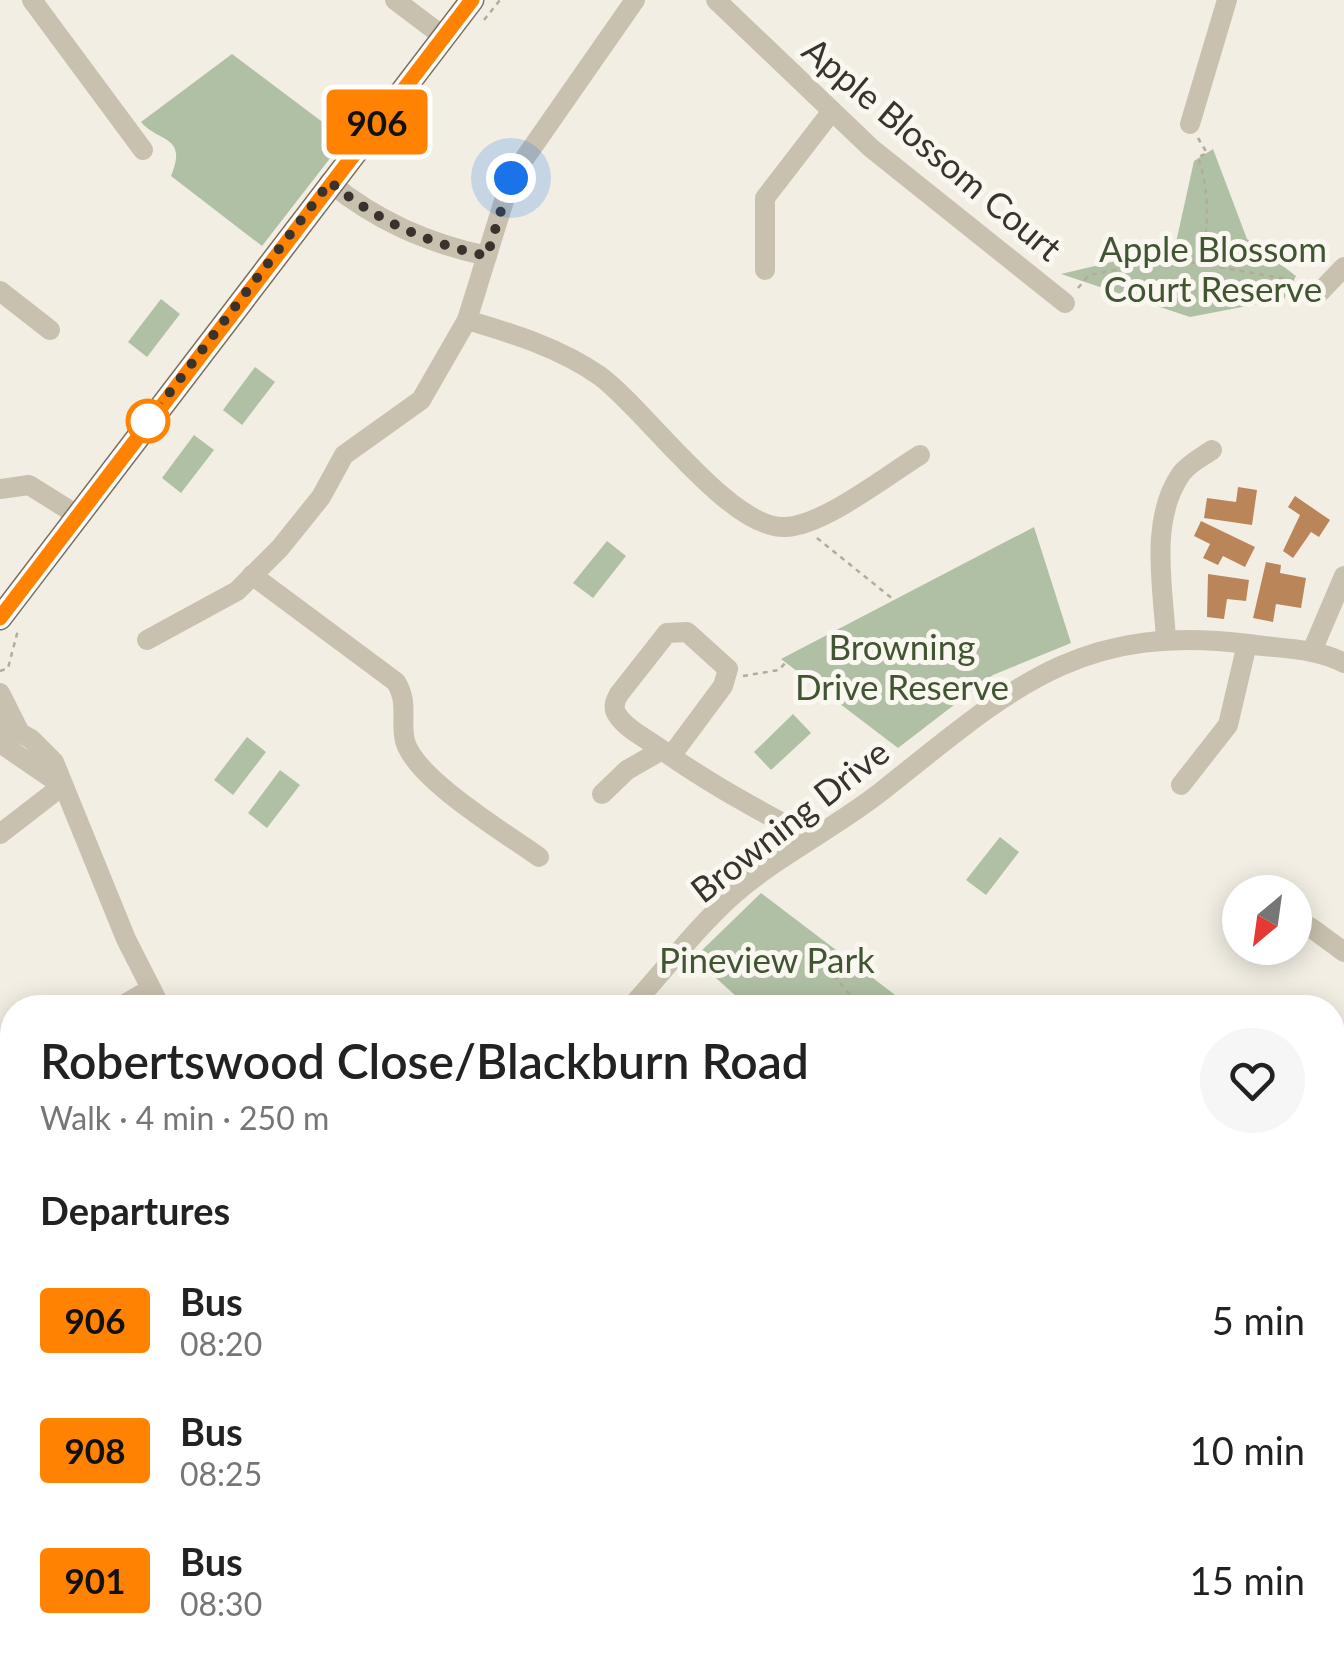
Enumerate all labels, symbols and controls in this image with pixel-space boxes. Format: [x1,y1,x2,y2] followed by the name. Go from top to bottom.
[795,28,1071,269] street label: Apple Blossom Court
[320,90,434,154] line badge: 906
[347,101,407,143] text: 906
[486,153,536,203] your location
[1099,227,1327,309] park label: Apple Blossom Court Reserve
[127,400,169,442] unlabelled marker
[795,625,1009,707] park label: Browning Drive Reserve
[682,730,896,910] street label: Browning Drive
[1222,875,1312,965] north arrow
[1222,875,1312,965] map controls
[659,938,875,980] park label: Pineview Park
[1200,1028,1305,1133] button: heart
[40,1032,809,1089] text: Robertswood Close/Blackburn Road
[40,1098,329,1137] text: Walk · 4 min · 250 m
[40,1187,230,1233] text: Departures
[180,1278,243,1324] text: Bus
[1212,1297,1305,1343] text: 5 min
[65,1299,125,1341] text: 906
[180,1324,262,1363] text: 08:20
[180,1408,243,1454] text: Bus
[1190,1427,1305,1473] text: 10 min
[65,1429,125,1471] text: 908
[180,1454,262,1493] text: 08:25
[180,1538,243,1584] text: Bus
[1190,1557,1305,1603] text: 15 min
[65,1559,125,1601] text: 901
[180,1584,262,1623] text: 08:30

